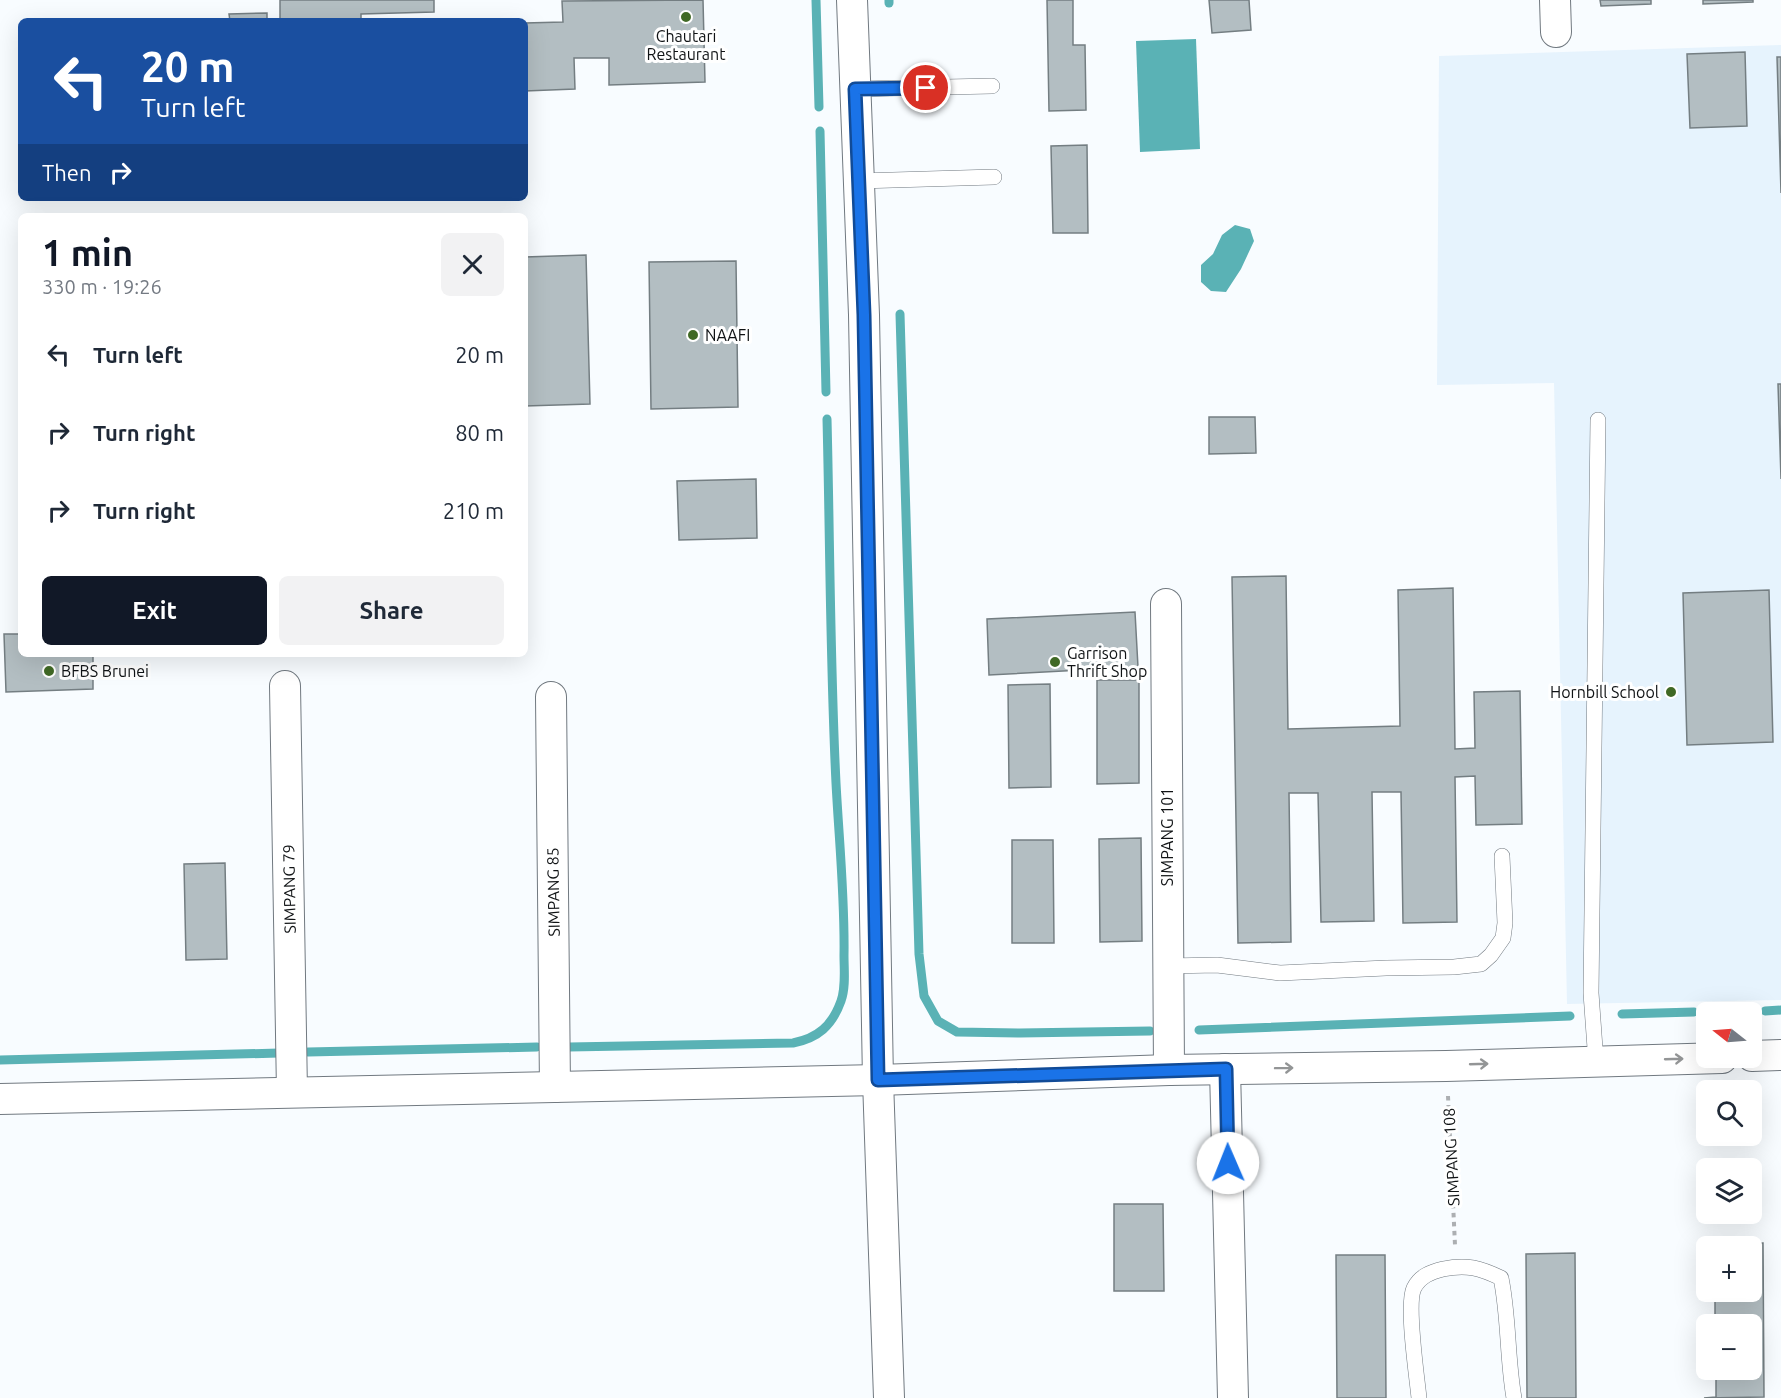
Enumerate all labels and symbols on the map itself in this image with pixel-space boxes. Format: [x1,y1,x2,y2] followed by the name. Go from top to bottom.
[679,10,693,24] marker: Chautari Restaurant
[646,27,726,63] place label: Chautari Restaurant
[900,62,951,113] pin
[705,326,750,344] place label: NAAFI
[686,328,700,342] marker: NAAFI
[1067,644,1147,680] place label: Garrison Thrift Shop
[1048,655,1062,669] marker: Garrison Thrift Shop
[61,662,149,680] place label: BFBS Brunei
[42,664,56,678] marker: BFBS Brunei
[1550,683,1659,701] place label: Hornbill School
[1664,685,1678,699] marker: Hornbill School
[1158,788,1176,886] street label: SIMPANG 101
[279,844,299,934] street label: SIMPANG 79
[543,847,563,937] street label: SIMPANG 85
[1696,1002,1762,1068] north arrow
[1663,1054,1683,1065] one-way arrow
[1468,1059,1488,1070] one-way arrow
[1273,1062,1293,1074] one-way arrow
[1439,1107,1463,1207] street label: SIMPANG 108
[1196,1131,1260,1195] position arrow

